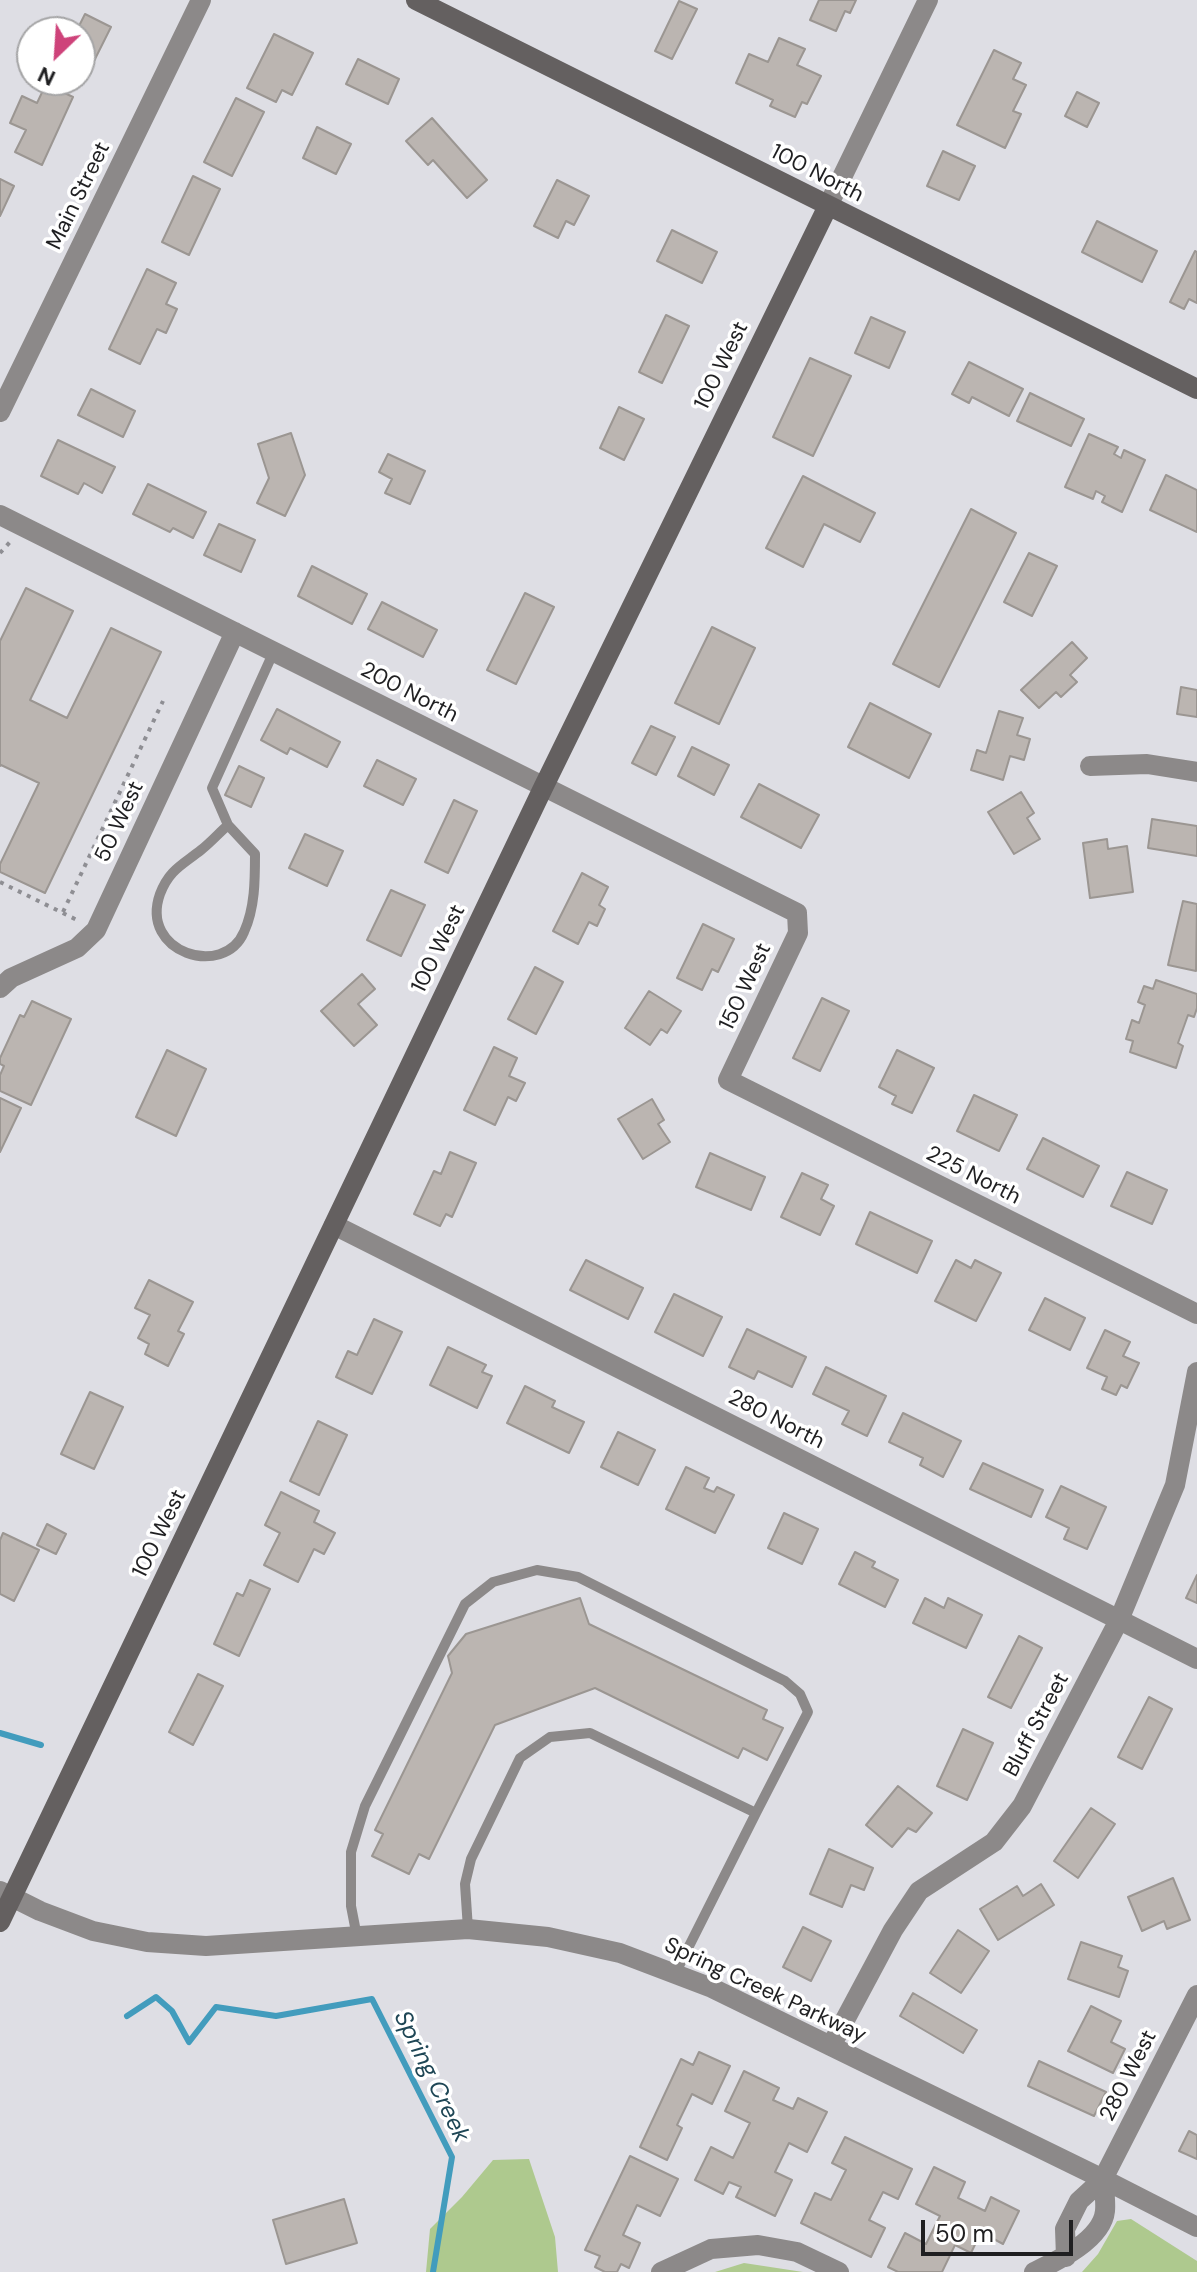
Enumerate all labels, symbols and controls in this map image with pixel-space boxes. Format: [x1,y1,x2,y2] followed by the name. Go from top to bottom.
[16,16,96,96] north arrow
[33,60,60,93] text: N
[42,138,116,254] street label: Main Street
[766,139,868,209] street label: 100 North
[689,318,755,414] street label: 100 West
[356,657,462,729] street label: 200 North
[90,777,150,867] street label: 50 West
[406,901,472,997] street label: 100 West
[714,939,778,1035] street label: 150 West
[921,1141,1025,1211] street label: 225 North
[724,1385,828,1455] street label: 280 North
[127,1486,193,1582] street label: 100 West
[999,1669,1075,1781] street label: Bluff Street
[660,1933,870,2049] street label: Spring Creek Parkway
[387,2006,475,2148] water label: Spring Creek
[1095,2026,1163,2126] street label: 280 West
[925,2204,1077,2254] scale bar
[935,2218,994,2249] text: 50 m

